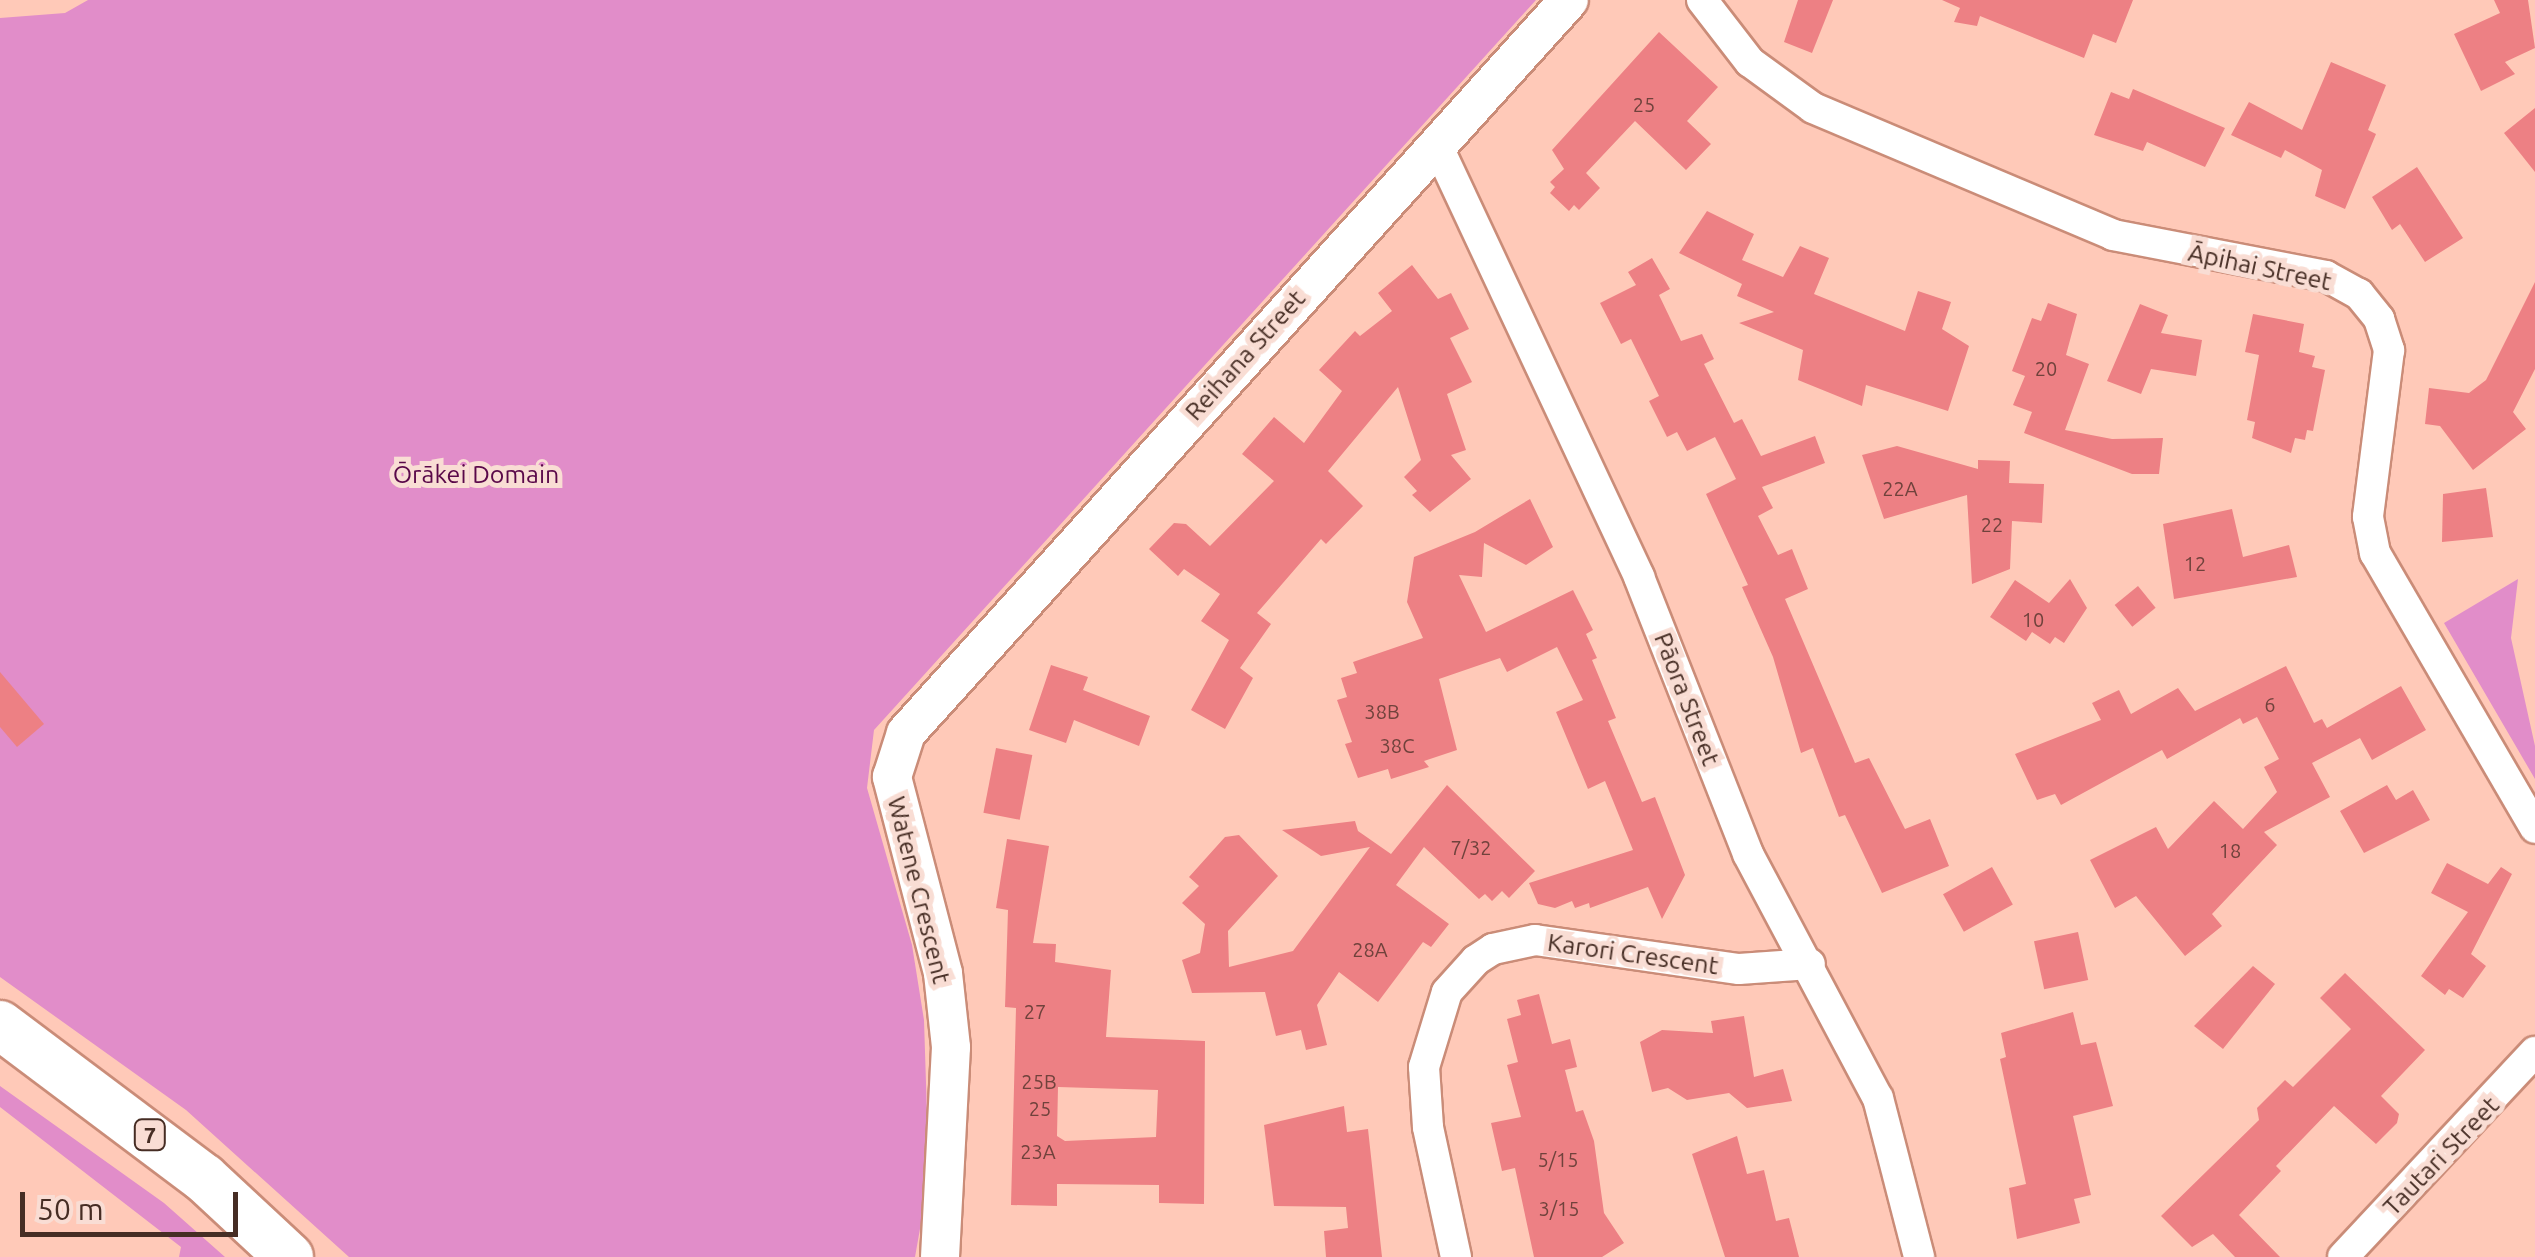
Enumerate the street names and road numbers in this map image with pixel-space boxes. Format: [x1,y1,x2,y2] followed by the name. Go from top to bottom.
[2186,237,2334,297] street label: Āpihai Street
[1179,284,1311,426] street label: Reihana Street
[1648,628,1726,770] street label: Pāora Street
[881,793,957,987] street label: Watene Crescent
[1546,927,1720,981] street label: Karori Crescent
[2377,1090,2505,1222] street label: Tautari Street
[132,1118,168,1152] road number: 7

